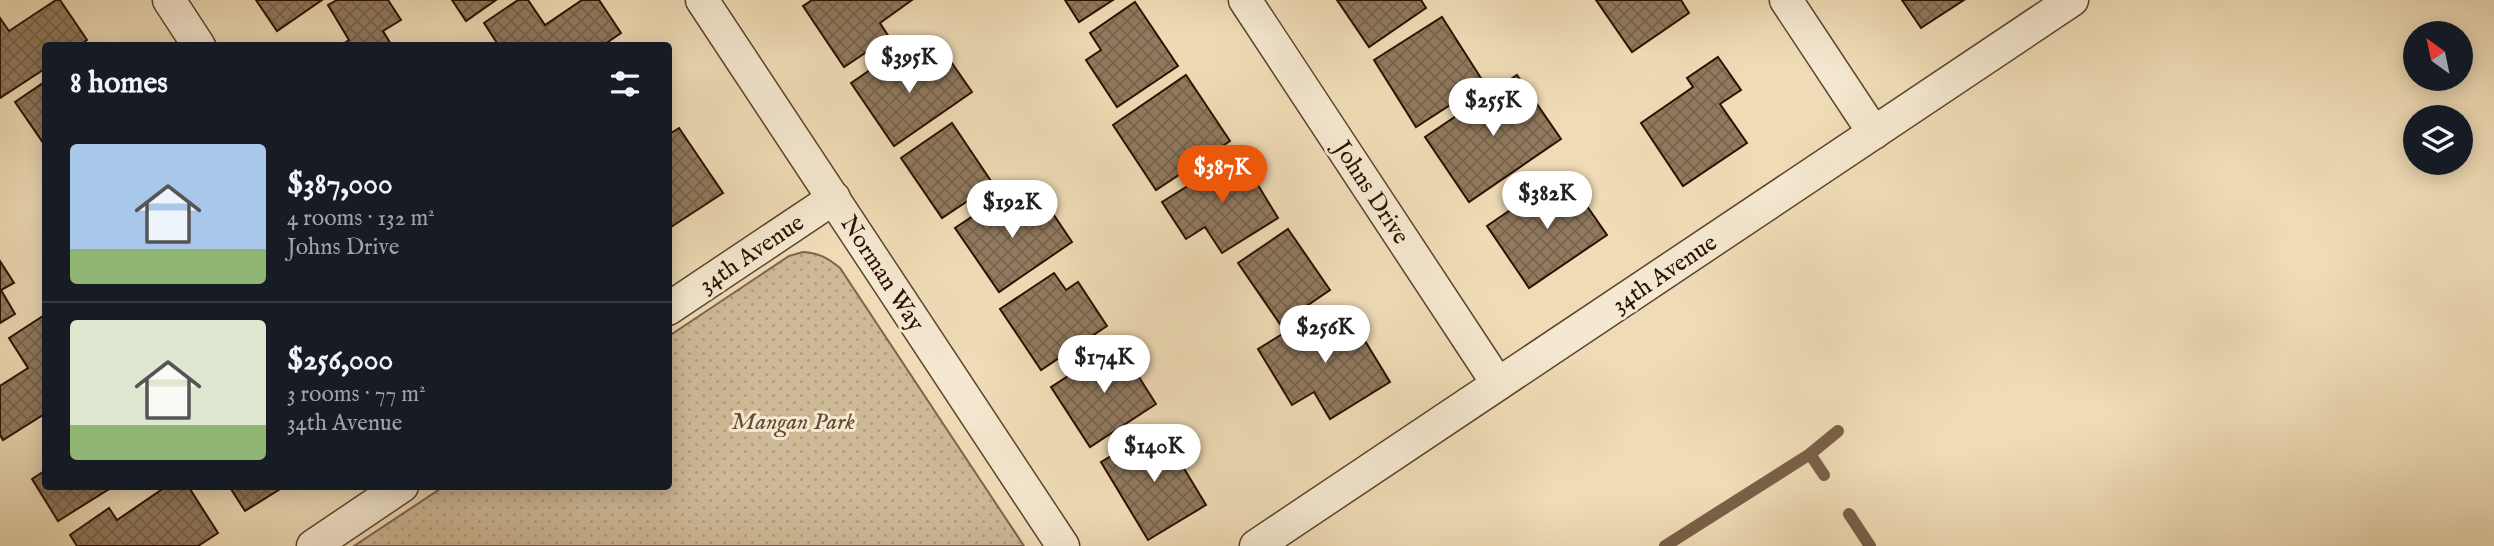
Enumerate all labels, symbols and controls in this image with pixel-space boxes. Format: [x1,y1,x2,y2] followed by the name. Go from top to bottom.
[2403,21,2473,91] north arrow
[2403,21,2473,175] map controls
[860,36,958,95] pin: $395K
[881,43,937,72] text: $395K
[70,65,168,103] text: 8 homes
[606,65,644,103] icon: filters
[1444,78,1542,138] pin: $255K
[1465,86,1521,115] text: $255K
[2403,105,2473,175] button: layers
[1324,133,1416,250] street label: Johns Drive
[1173,146,1271,205] pin: $387K
[1193,153,1251,182] text: $387K
[287,166,393,204] text: $387,000
[126,172,210,256] icon: home
[1498,172,1596,231] pin: $382K
[1518,179,1576,208] text: $382K
[963,180,1061,240] pin: $192K
[983,188,1041,217] text: $192K
[287,204,435,233] text: 4 rooms · 132 m²
[693,208,810,301] street label: 34th Avenue
[833,210,931,338] street label: Norman Way
[1606,228,1723,321] street label: 34th Avenue
[287,233,399,262] text: Johns Drive
[1276,306,1374,365] pin: $256K
[1296,313,1354,342] text: $256K
[1055,336,1153,395] pin: $174K
[287,342,393,380] text: $256,000
[1074,343,1134,372] text: $174K
[126,348,210,432] icon: home
[287,380,426,409] text: 3 rooms · 77 m²
[731,407,855,438] park label: Mangan Park
[287,409,402,438] text: 34th Avenue
[1105,424,1203,484] pin: $140K
[1124,432,1184,461] text: $140K

